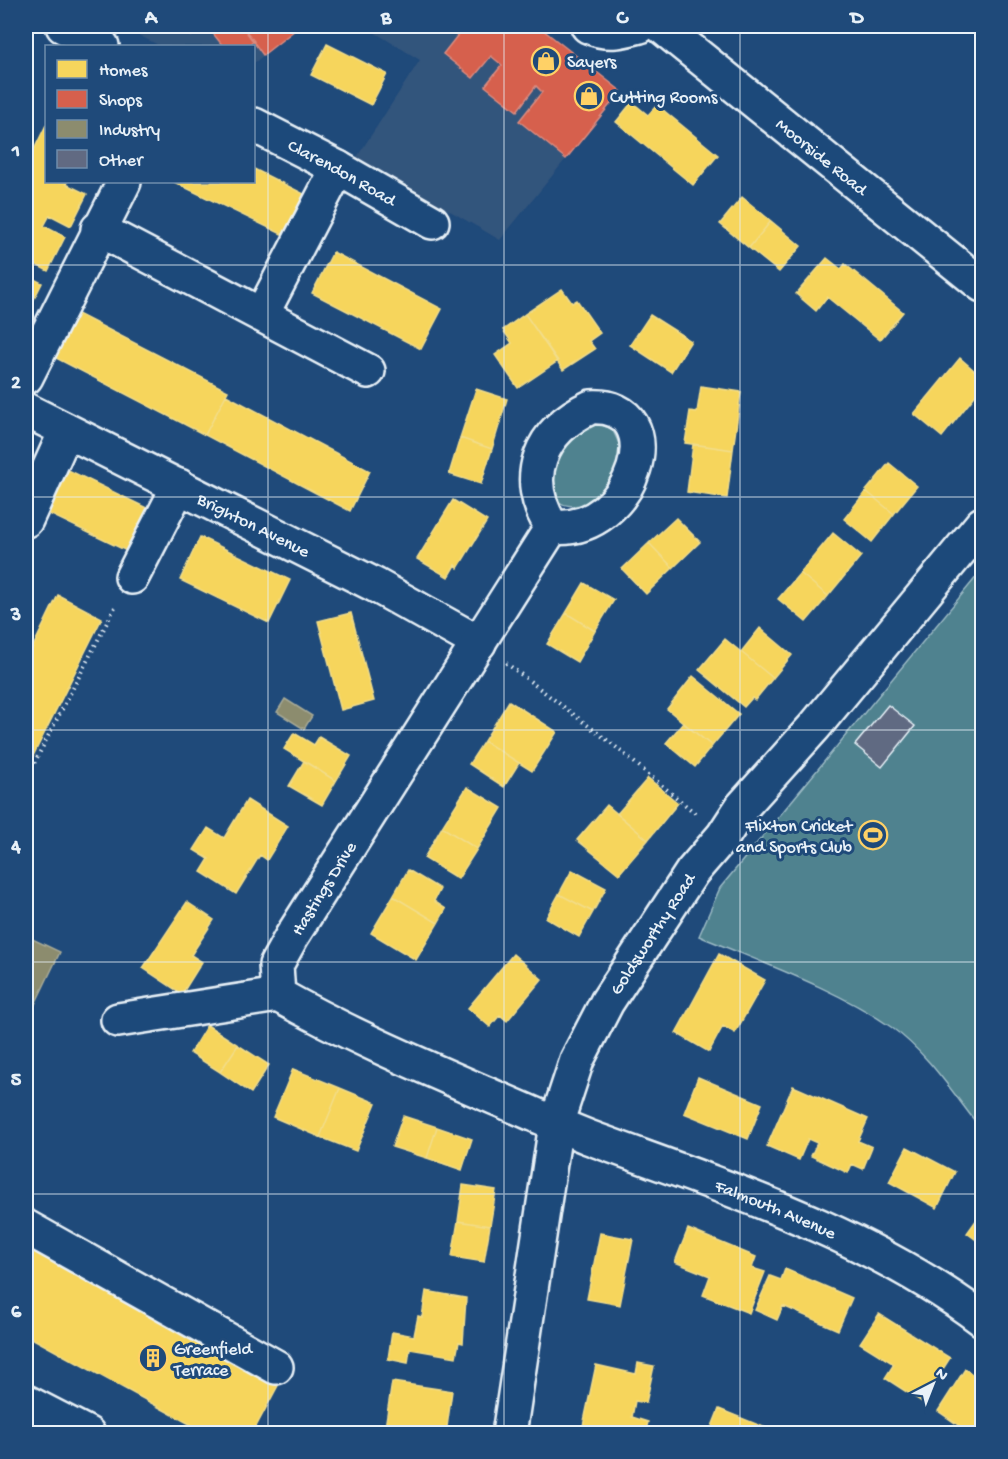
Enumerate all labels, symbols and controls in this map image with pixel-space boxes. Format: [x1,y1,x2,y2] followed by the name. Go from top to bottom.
[144,8,159,31] text: A
[380,8,392,31] text: B
[616,8,630,31] text: C
[848,8,864,31] text: D
[45,45,255,183] legend
[530,45,562,77] shop icon: Sayers
[567,53,618,74] place label: Sayers
[99,61,149,82] text: Homes
[573,80,605,112] shop icon: Cutting Rooms
[610,88,719,109] place label: Cutting Rooms
[99,91,143,112] text: Shops
[771,115,872,202] street label: Moorside Road
[99,121,160,142] text: Industry
[284,136,400,213] street label: Clarendon Road
[11,141,20,164] text: 1
[99,151,144,172] text: Other
[11,373,21,396] text: 2
[192,489,313,564] street label: Brighton Avenue
[10,605,21,628] text: 3
[736,817,854,859] place label: Flixton Cricket and Sports Club
[857,819,889,851] sports icon: Flixton Cricket and Sports Club
[10,837,21,860] text: 4
[288,838,363,940] street label: Hastings Drive
[606,869,702,1000] street label: Goldsworthy Road
[11,1070,22,1093] text: 5
[711,1176,839,1245] street label: Falmouth Avenue
[11,1302,22,1325] text: 6
[173,1340,254,1382] place label: Greenfield Terrace
[137,1342,169,1374] building icon: Greenfield Terrace
[903,1354,963,1414] north arrow
[930,1365,951,1386] text: N

